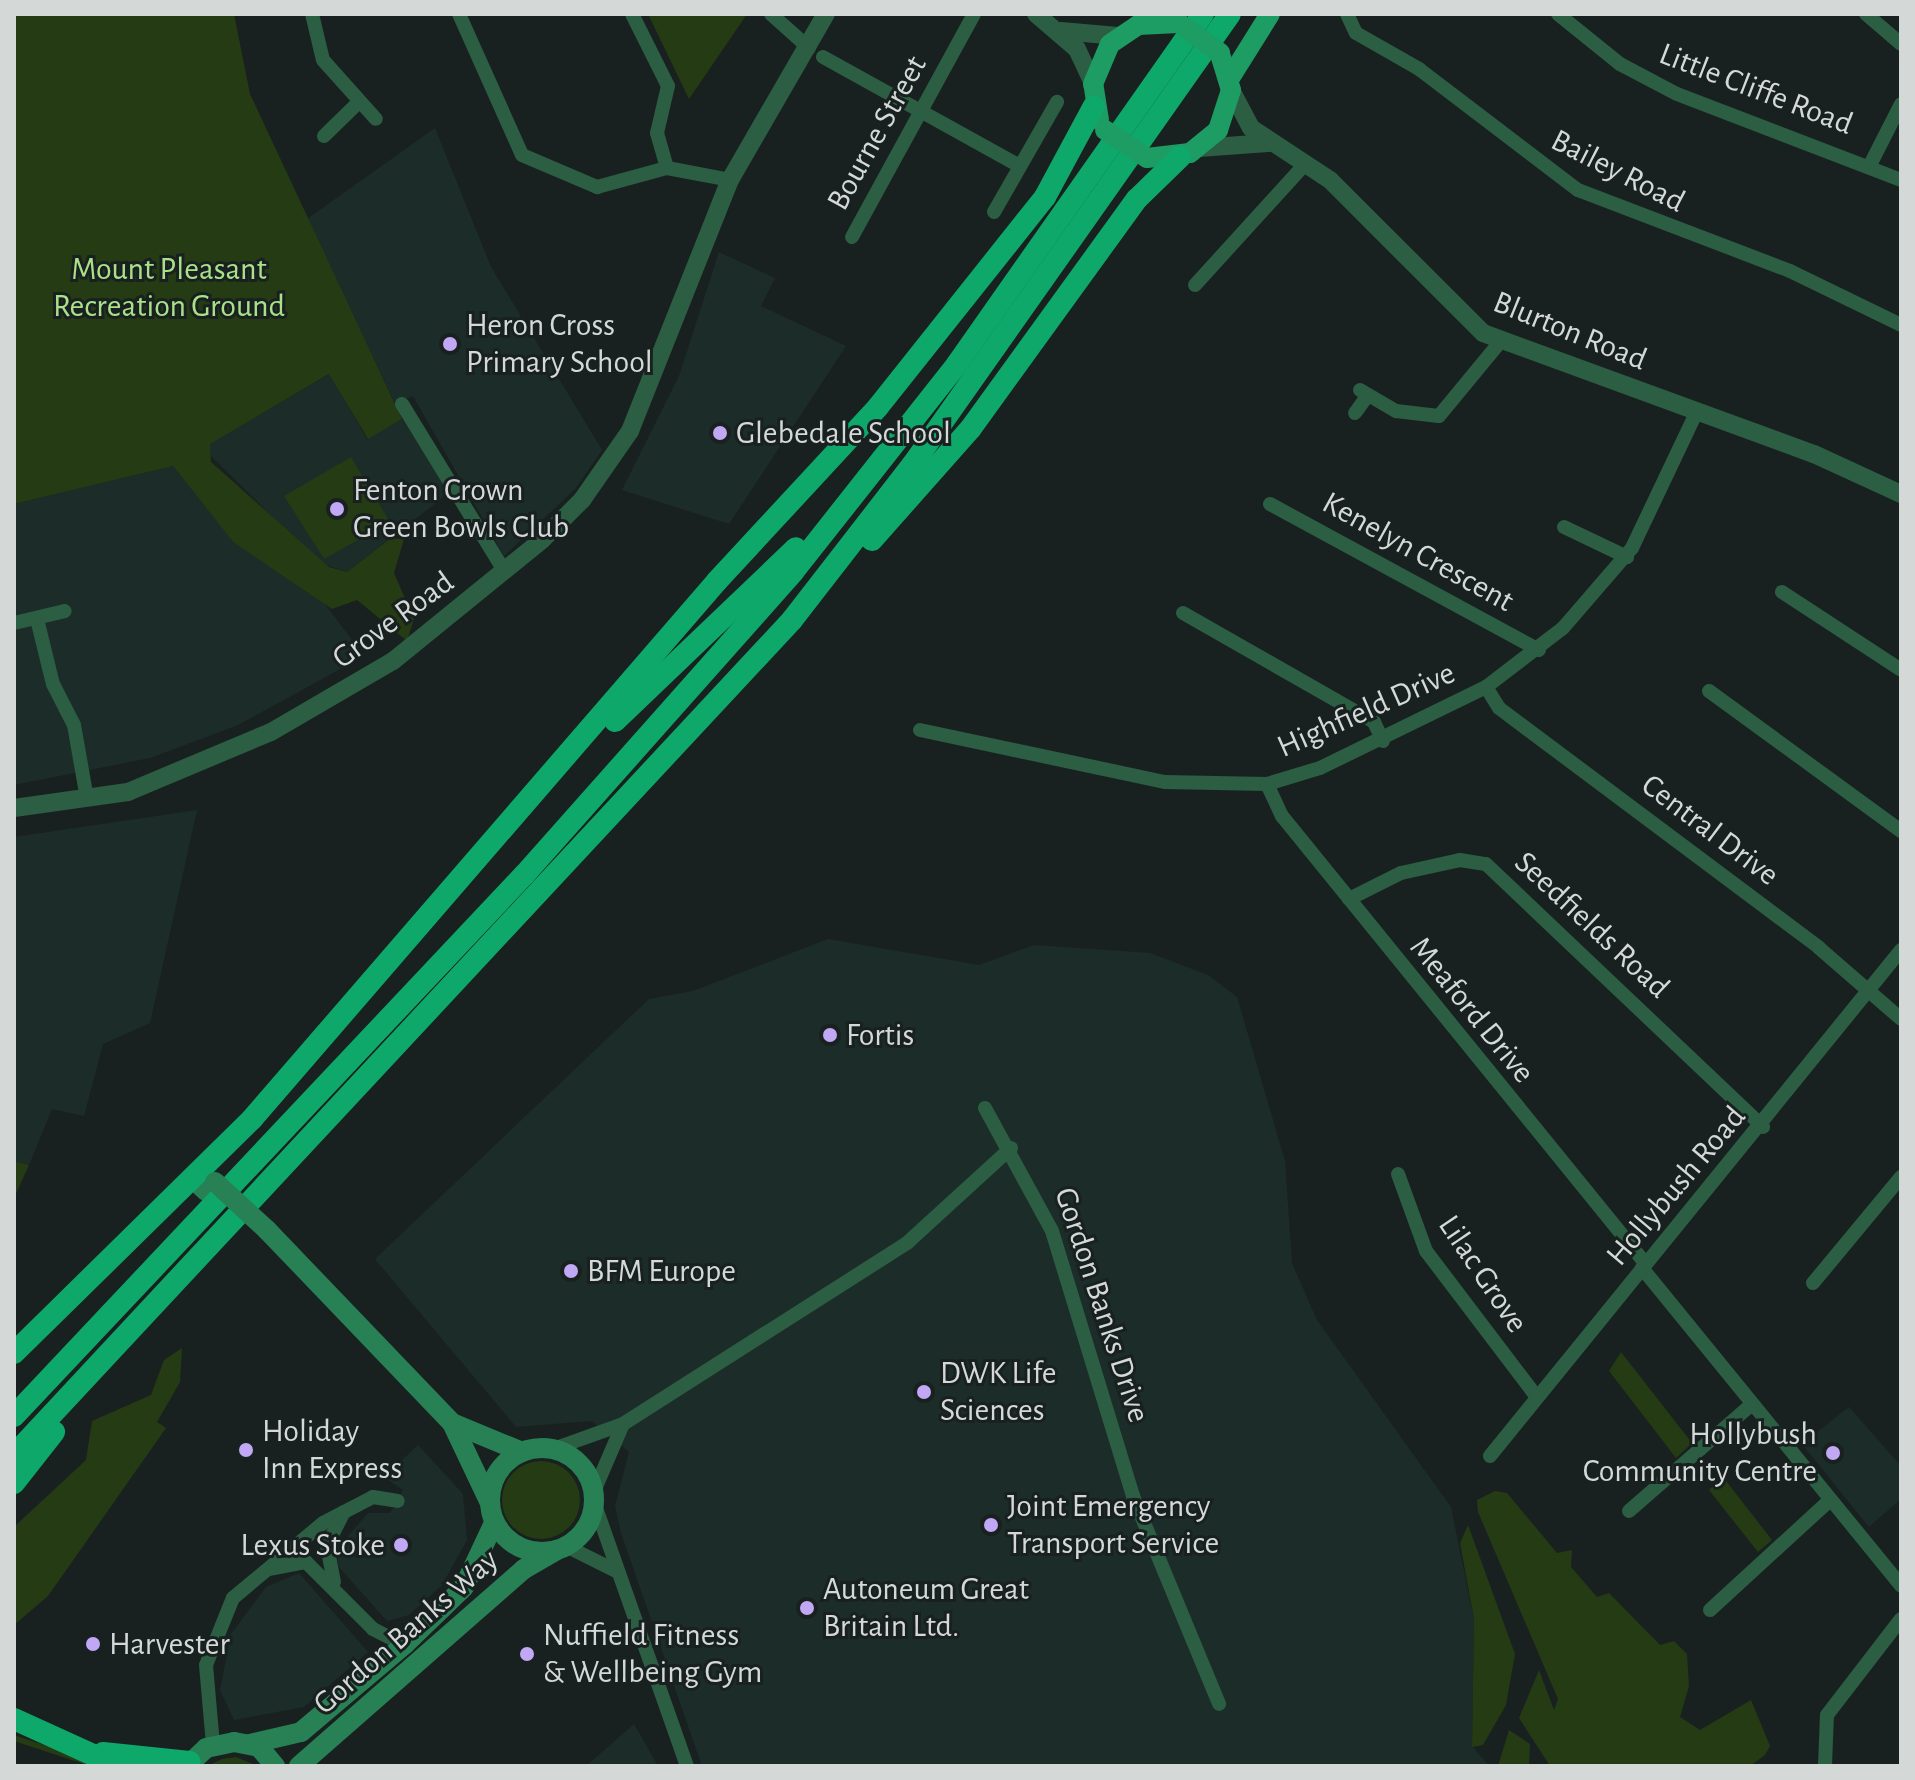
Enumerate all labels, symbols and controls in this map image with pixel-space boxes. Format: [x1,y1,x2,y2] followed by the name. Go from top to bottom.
[1654,34,1858,144] street label: Little Cliffe Road
[819,49,935,217] street label: Bourne Street
[1545,121,1691,221] street label: Bailey Road
[53,251,285,326] park label: Mount Pleasant Recreation Ground
[1488,283,1652,379] street label: Blurton Road
[466,307,653,382] place label: Heron Cross Primary School
[441,335,459,353] marker: Heron Cross Primary School
[736,414,951,452] place label: Glebedale School
[711,424,729,442] marker: Glebedale School
[353,472,569,547] place label: Fenton Crown Green Bowls Club
[1316,484,1520,620] street label: Kenelyn Crescent
[328,500,346,518] marker: Fenton Crown Green Bowls Club
[325,563,461,677] street label: Grove Road
[1271,654,1461,766] street label: Highfield Drive
[1634,766,1786,894] street label: Central Drive
[1506,843,1678,1007] street label: Seedfields Road
[1401,929,1543,1091] street label: Meaford Drive
[846,1016,914,1054] place label: Fortis
[821,1026,839,1044] marker: Fortis
[1598,1098,1754,1274] street label: Hollybush Road
[1046,1183,1158,1427] street label: Gordon Banks Drive
[1430,1208,1536,1340] street label: Lilac Grove
[587,1252,736,1290] place label: BFM Europe
[562,1262,580,1280] marker: BFM Europe
[940,1355,1056,1430] place label: DWK Life Sciences
[915,1383,933,1401] marker: DWK Life Sciences
[262,1413,402,1488] place label: Holiday Inn Express
[1583,1416,1817,1491] place label: Hollybush Community Centre
[237,1441,255,1459] marker: Holiday Inn Express
[1824,1444,1842,1462] marker: Hollybush Community Centre
[1007,1488,1219,1563] place label: Joint Emergency Transport Service
[982,1516,1000,1534] marker: Joint Emergency Transport Service
[241,1526,385,1564] place label: Lexus Stoke
[392,1536,410,1554] marker: Lexus Stoke
[306,1541,506,1723] street label: Gordon Banks Way
[823,1571,1029,1646] place label: Autoneum Great Britain Ltd.
[798,1599,816,1617] marker: Autoneum Great Britain Ltd.
[543,1617,762,1692] place label: Nuffield Fitness & Wellbeing Gym
[109,1625,230,1663] place label: Harvester
[84,1635,102,1653] marker: Harvester
[518,1645,536,1663] marker: Nuffield Fitness & Wellbeing Gym

